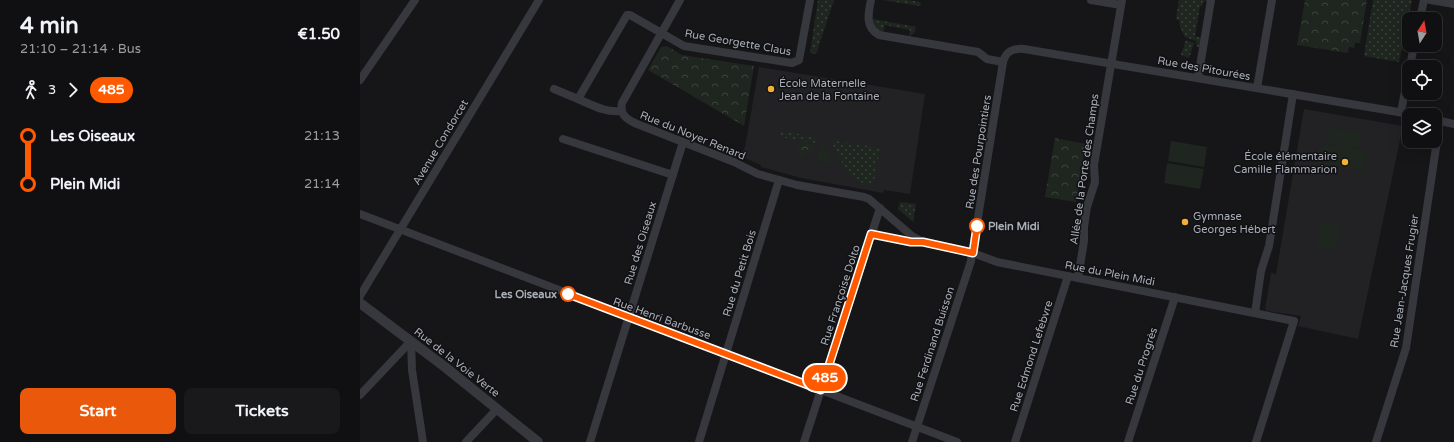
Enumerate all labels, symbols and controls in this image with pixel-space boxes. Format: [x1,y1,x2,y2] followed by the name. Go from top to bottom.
[1402,12,1442,52] north arrow
[1402,12,1442,148] map controls
[20,13,79,39] text: 4 min
[298,25,340,43] text: €1.50
[684,27,792,58] street label: Rue Georgette Claus
[20,41,141,57] text: 21:10 – 21:14 · Bus
[1156,54,1251,83] street label: Rue des Pitourées
[1402,60,1442,100] button: locate
[779,76,879,103] place label: École Maternelle Jean de la Fontaine
[20,79,42,101] icon: walk
[62,79,84,101] icon: forward
[98,81,125,98] text: 485
[48,82,56,98] text: 3
[766,84,776,94] marker: École Maternelle Jean de la Fontaine
[1067,93,1102,245] street label: Allée de la Porte des Champs
[963,94,994,210] street label: Rue des Pourpointiers
[410,97,471,187] street label: Avenue Condorcet
[638,108,747,163] street label: Rue du Noyer Renard
[1402,108,1442,148] button: layers
[50,127,135,145] text: Les Oiseaux
[304,128,340,144] text: 21:13
[1234,149,1337,176] place label: École élémentaire Camille Flammarion
[1340,157,1350,167] marker: École élémentaire Camille Flammarion
[50,175,120,193] text: Plein Midi
[304,176,340,192] text: 21:14
[622,200,659,286] street label: Rue des Oiseaux
[1193,210,1276,236] place label: Gymnase Georges Hébert
[1388,213,1422,349] street label: Rue Jean-Jacques Frugier
[1180,217,1190,227] marker: Gymnase Georges Hébert
[969,218,985,234] marker: Plein Midi
[988,220,1040,233] place label: Plein Midi
[720,228,759,318] street label: Rue du Petit Bois
[818,243,863,347] street label: Rue Françoise Dolto
[1064,258,1156,289] street label: Rue du Plein Midi
[908,285,957,403] street label: Rue Ferdinand Buisson
[560,286,576,302] marker: Les Oiseaux
[495,288,557,301] place label: Les Oiseaux
[611,295,712,342] street label: Rue Henri Barbusse
[1007,299,1056,413] street label: Rue Edmond Lefebvre
[411,325,502,400] street label: Rue de la Voie Verte
[1123,326,1160,407] street label: Rue du Progrès
[802,365,848,391] line badge: 485
[812,369,838,386] text: 485
[20,388,176,434] button: Start
[184,388,340,434] button: Tickets

